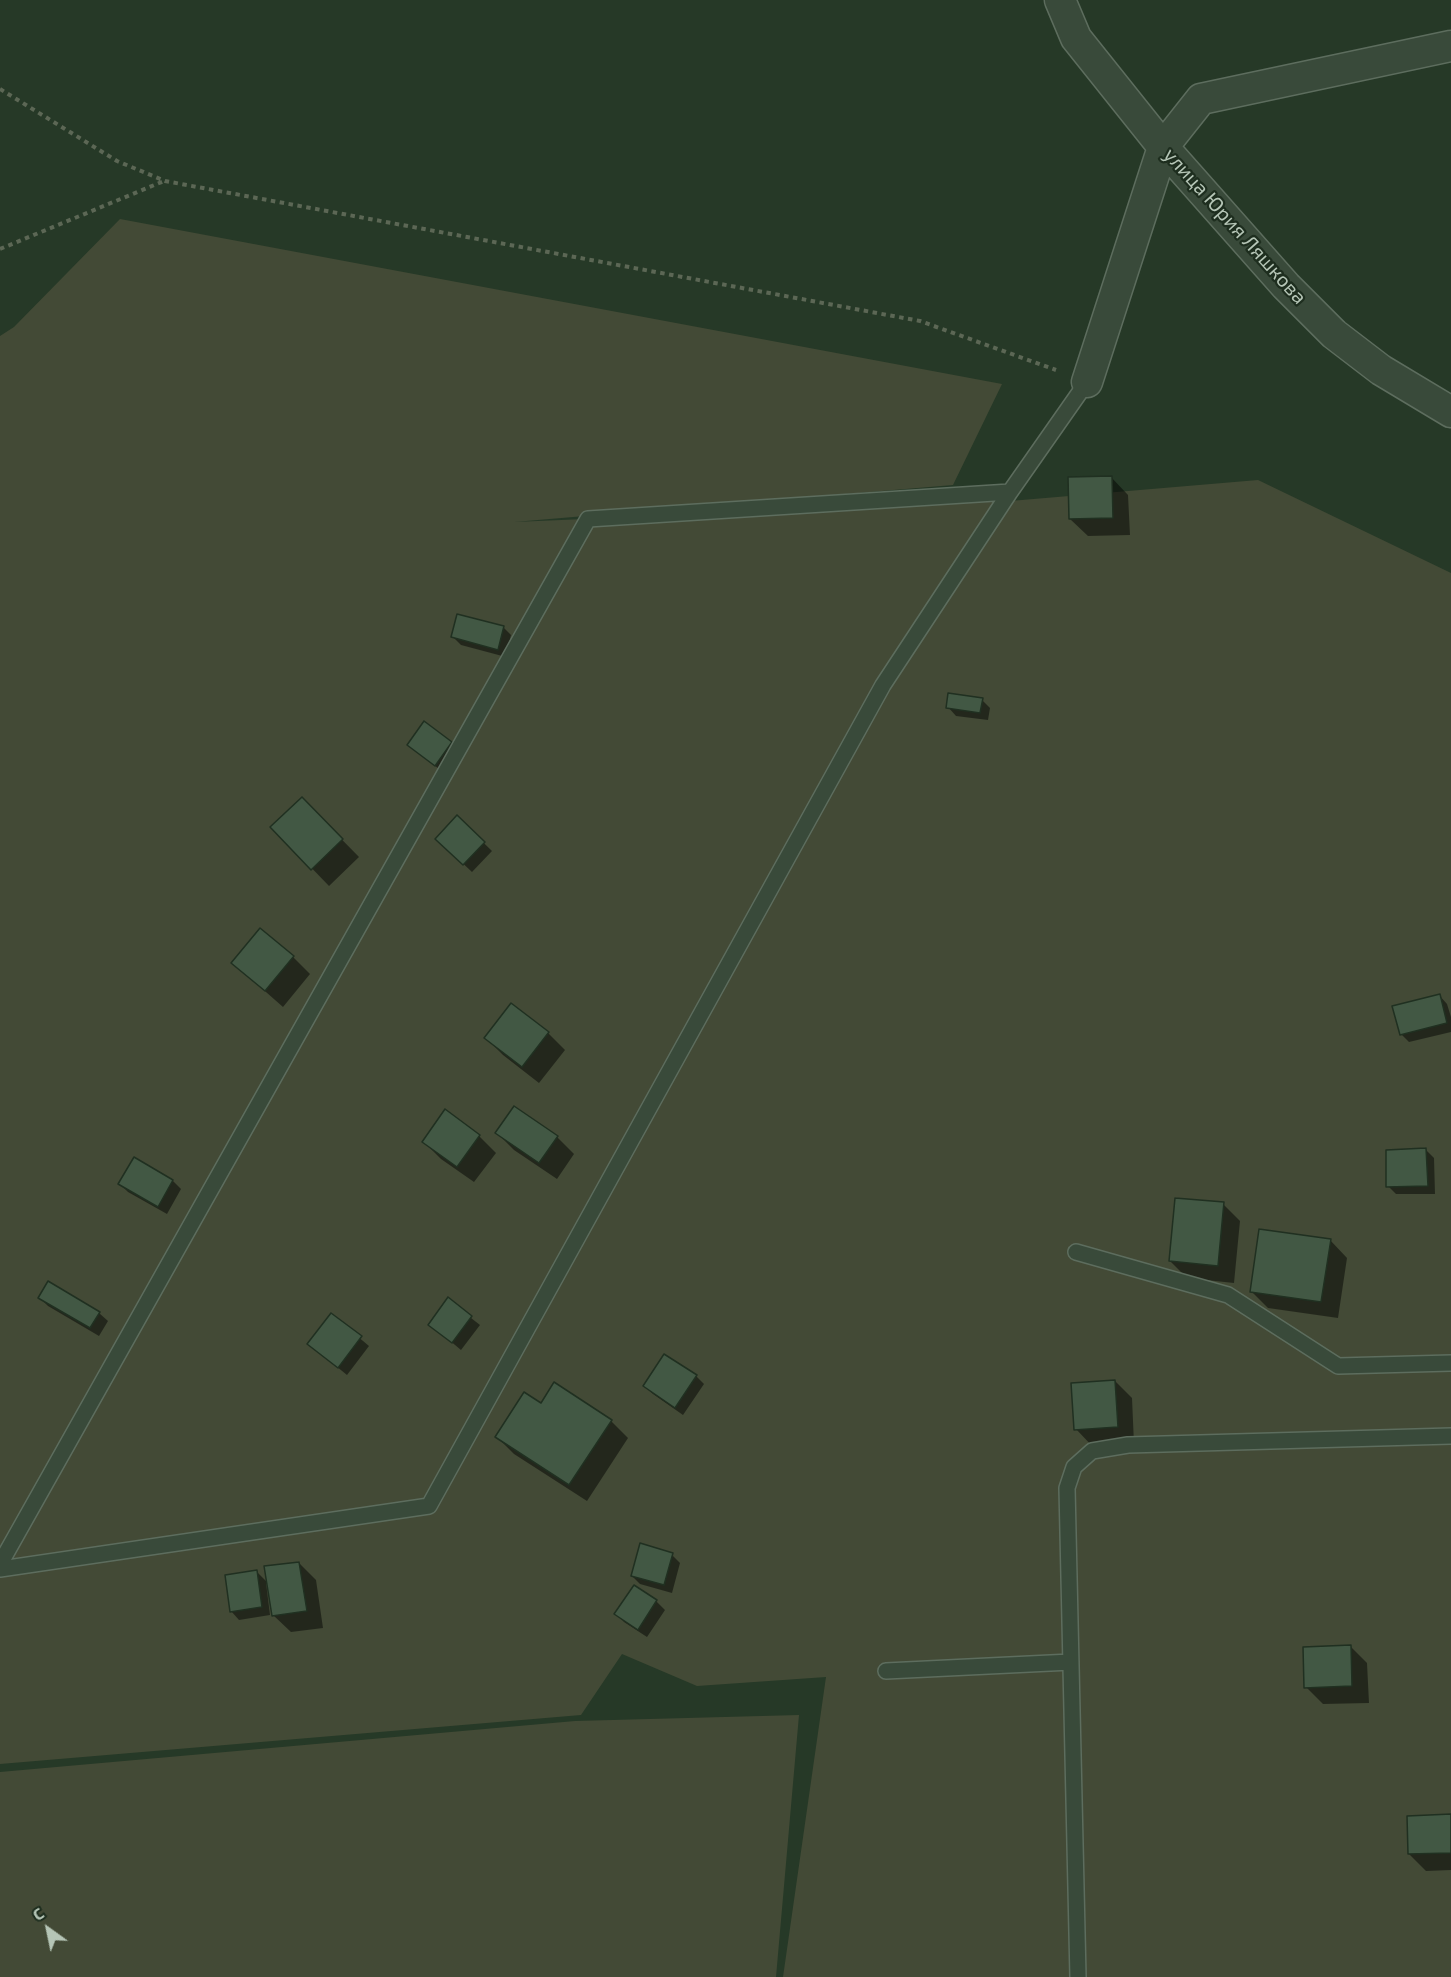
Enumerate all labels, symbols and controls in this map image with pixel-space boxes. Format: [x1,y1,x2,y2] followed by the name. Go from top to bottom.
[1159,143,1311,309] street label: улица Юрия Ляшкова
[18,1899,78,1959] north arrow
[29,1903,47,1924] text: С

